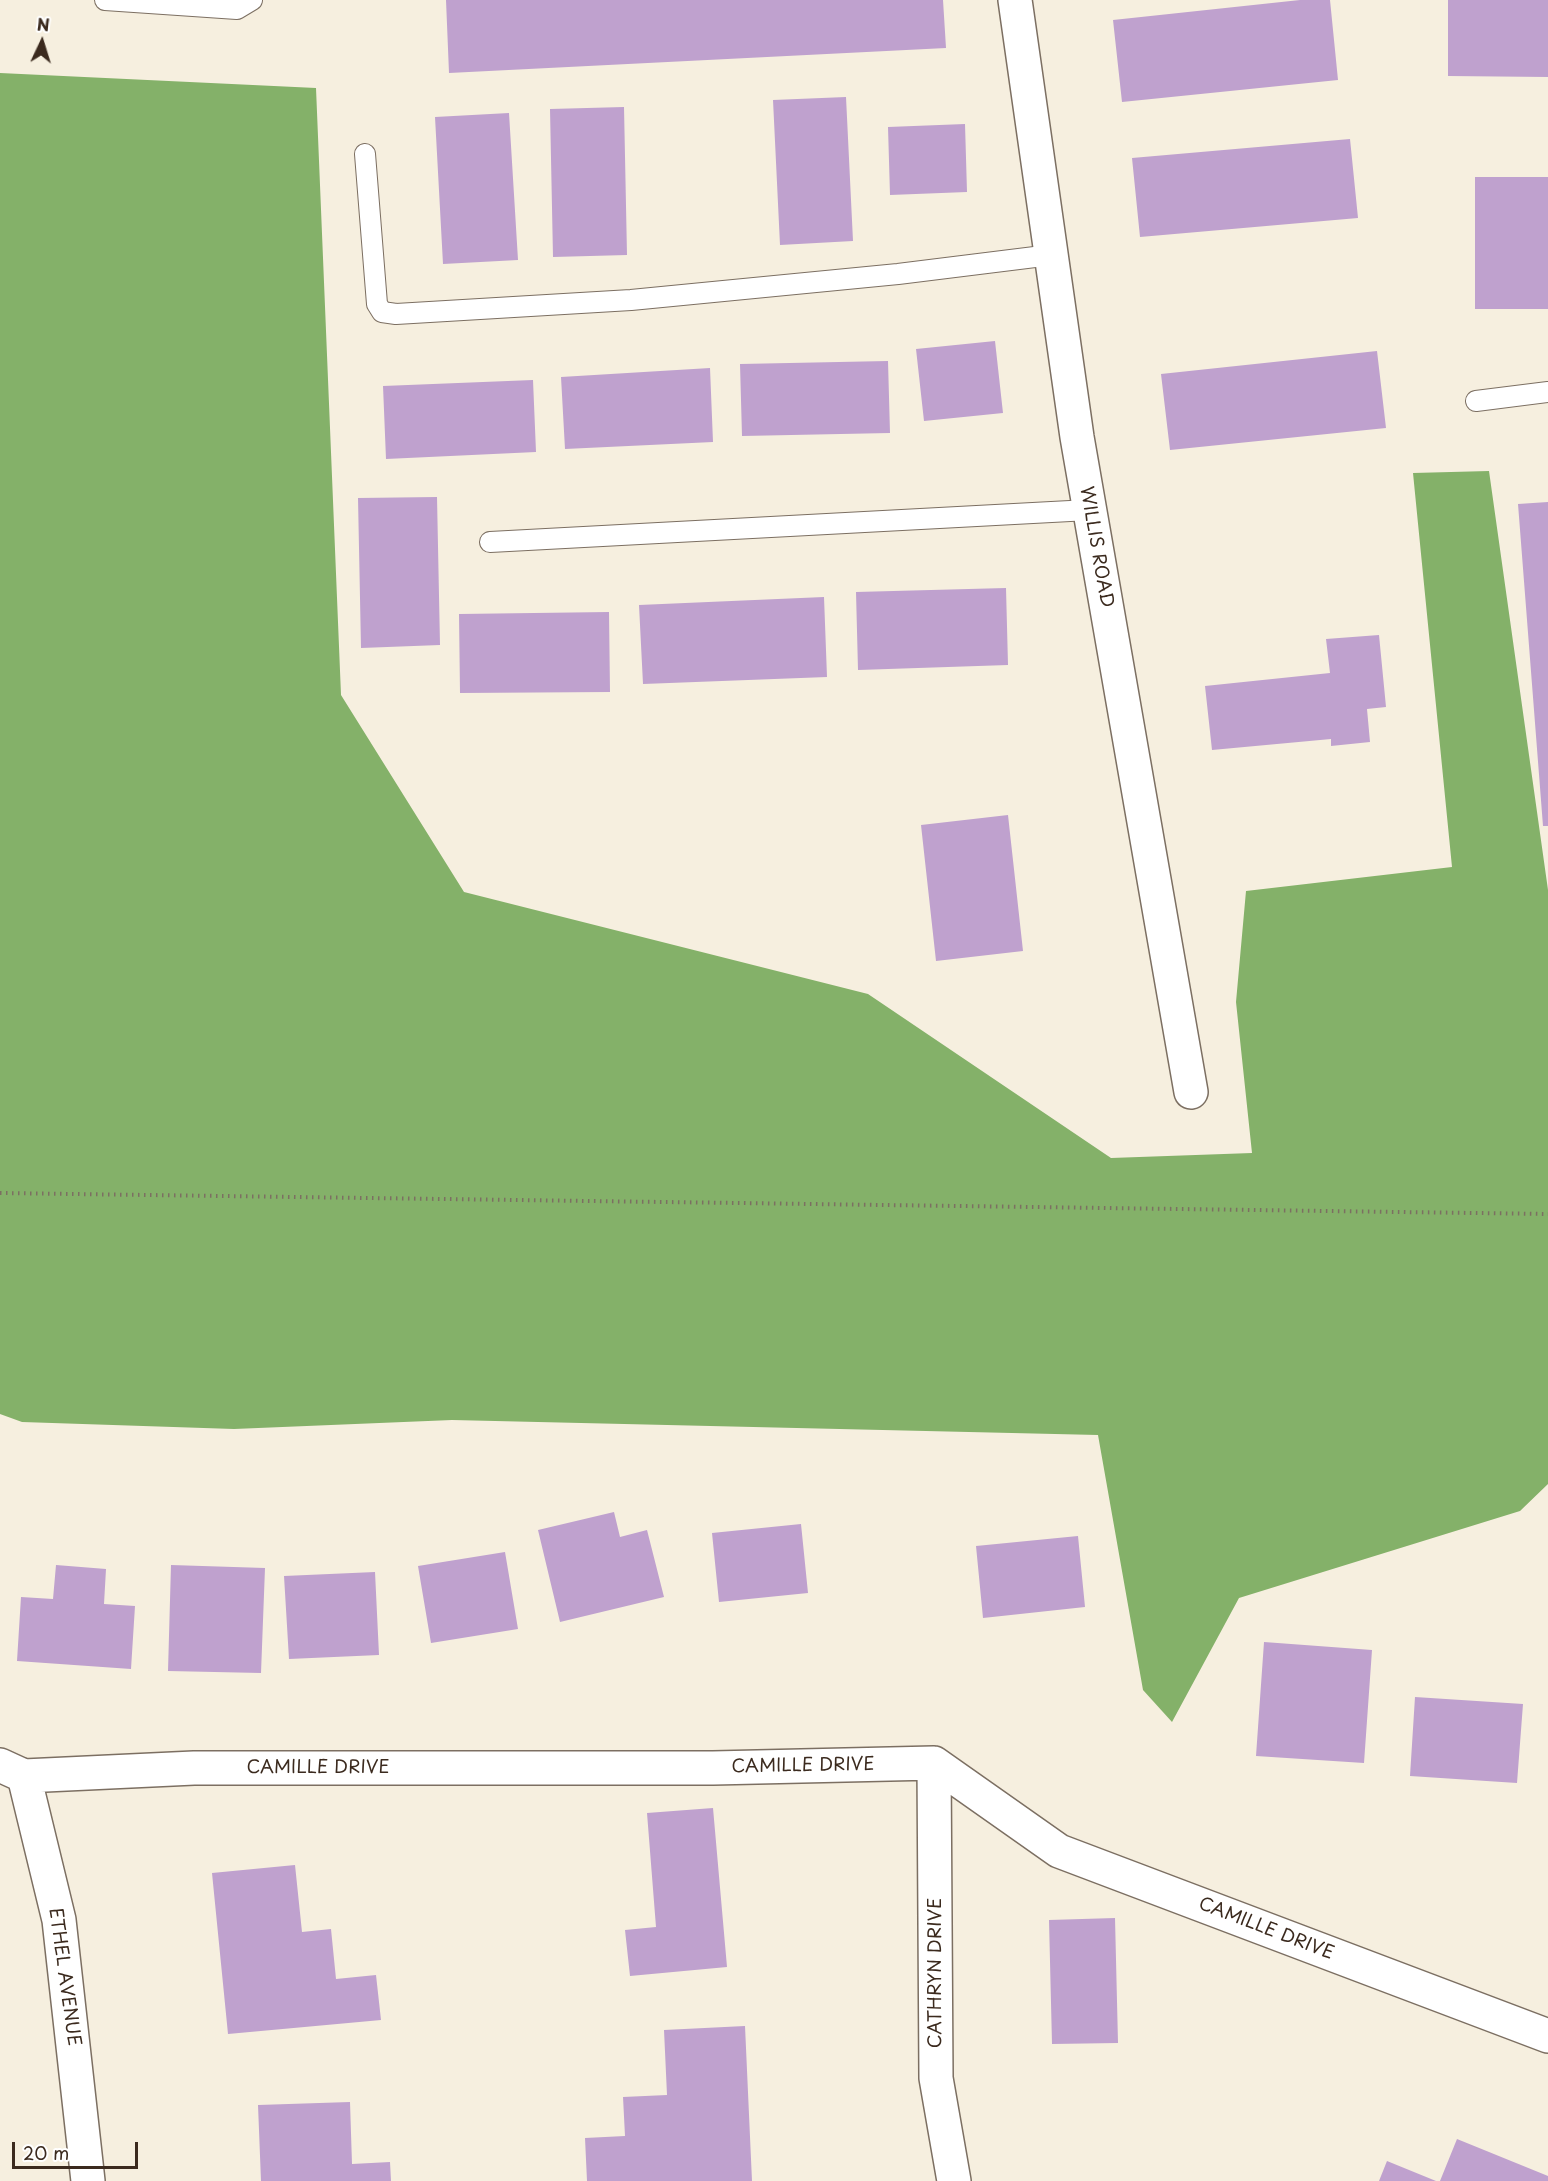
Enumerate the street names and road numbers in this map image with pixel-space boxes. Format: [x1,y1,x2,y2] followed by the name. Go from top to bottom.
[1075,485,1117,609] street label: WILLIS ROAD
[731,1754,875,1778] street label: CAMILLE DRIVE
[246,1757,390,1779] street label: CAMILLE DRIVE
[1195,1893,1337,1965] street label: CAMILLE DRIVE
[925,1898,947,2048] street label: CATHRYN DRIVE
[44,1907,84,2047] street label: ETHEL AVENUE

